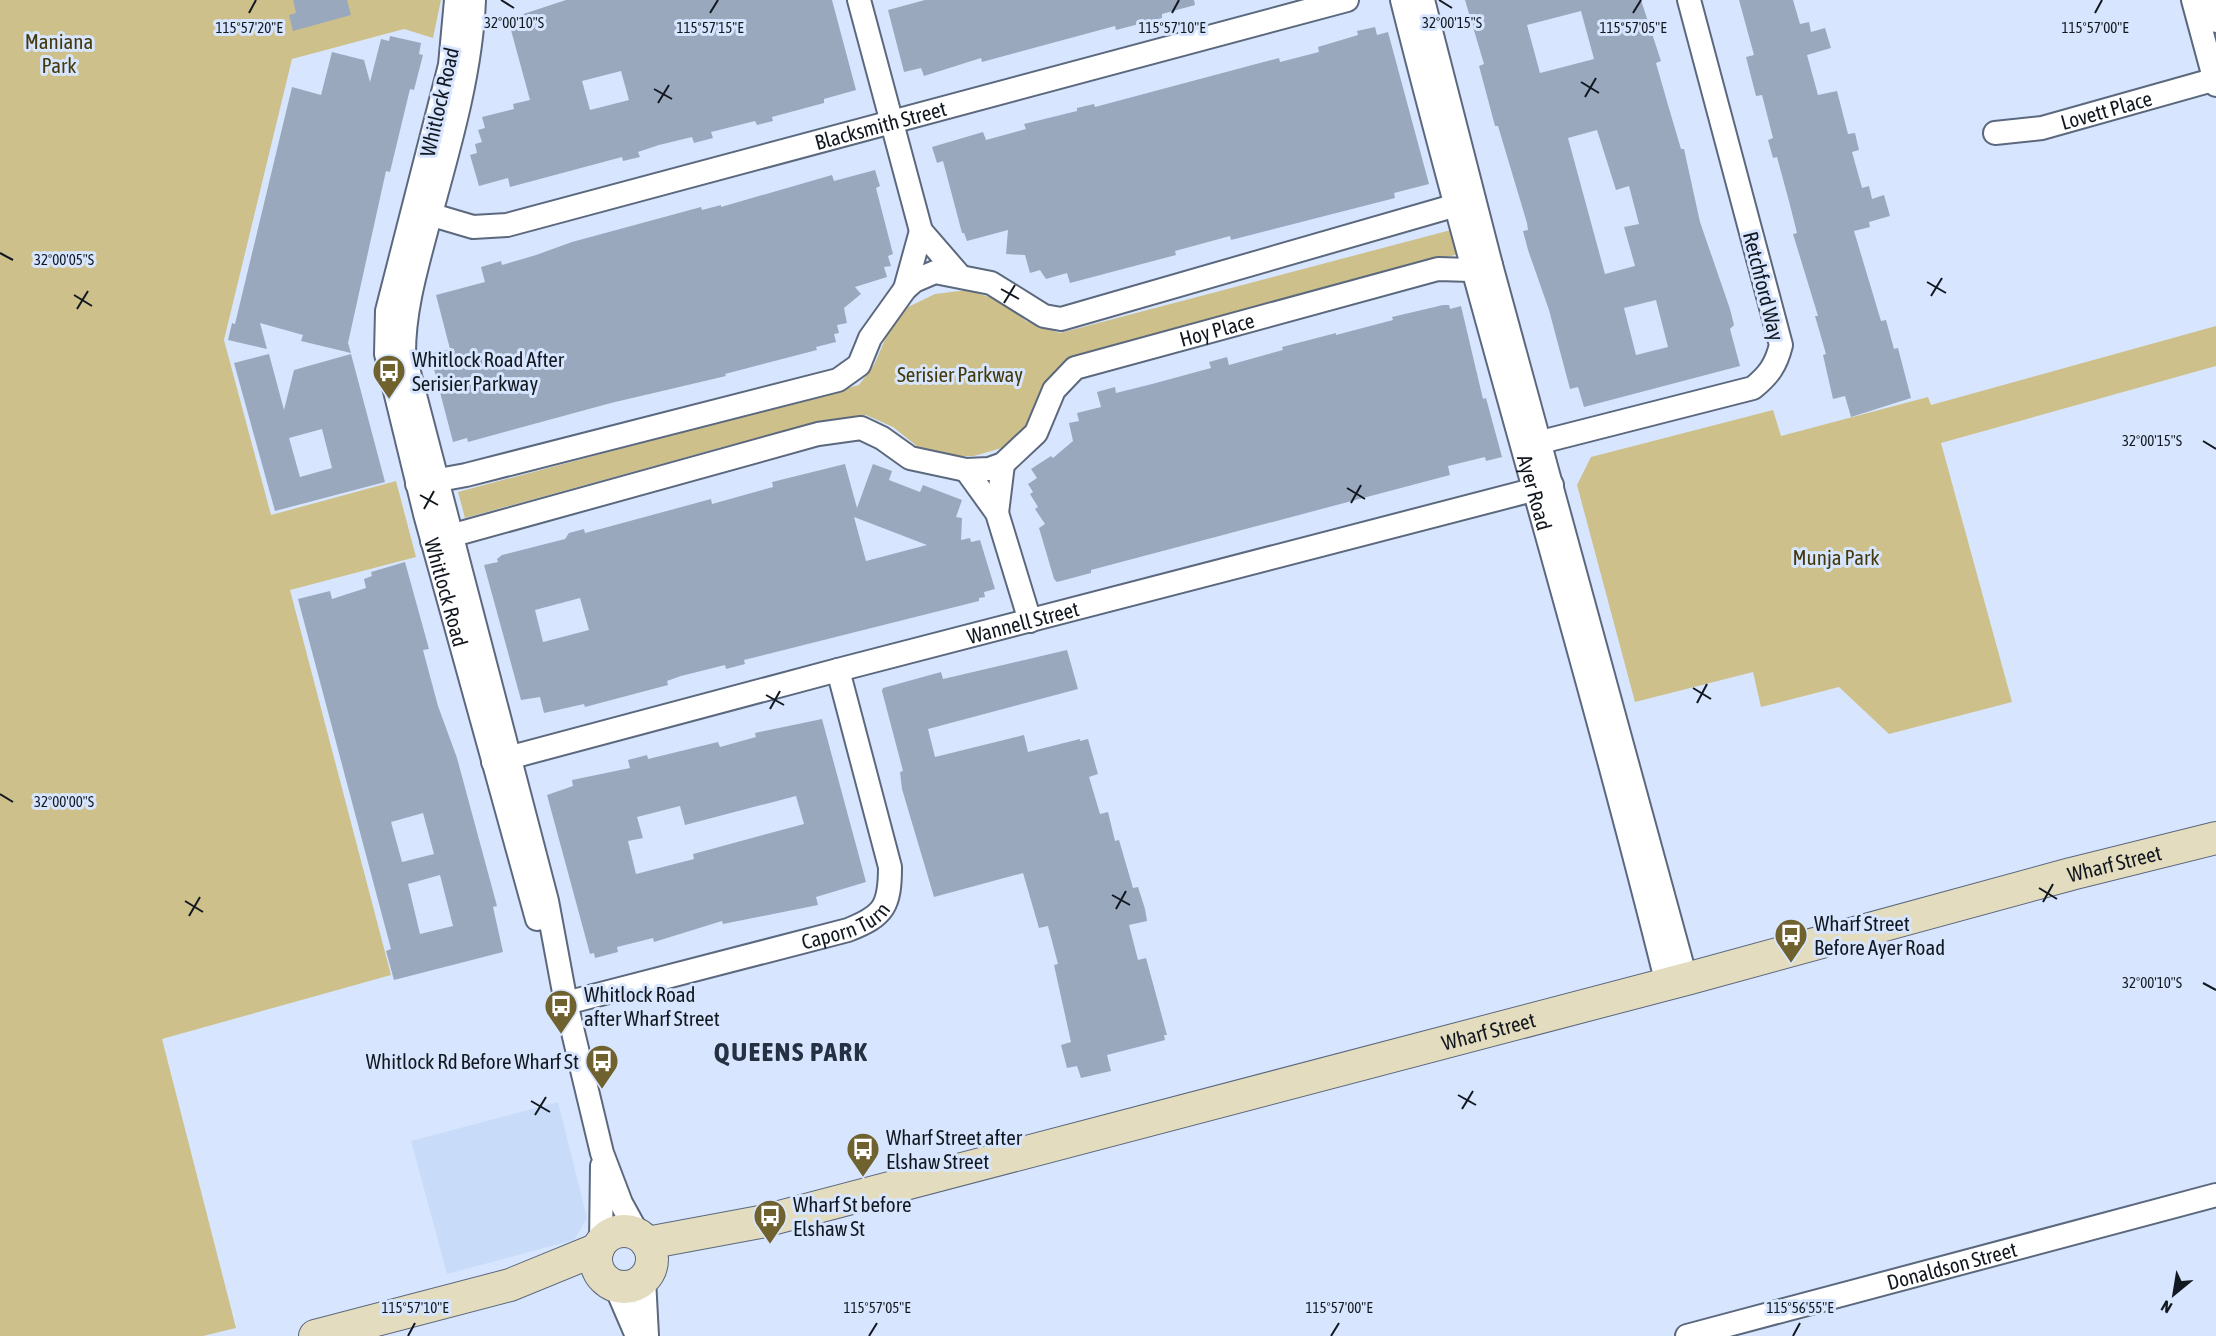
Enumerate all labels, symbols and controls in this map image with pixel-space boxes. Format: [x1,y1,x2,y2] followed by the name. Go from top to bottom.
[484,14,544,31] text: 32°00'10"S
[1422,14,1482,31] text: 32°00'15"S
[215,19,283,36] text: 115°57'20"E
[676,19,744,36] text: 115°57'15"E
[1138,19,1206,36] text: 115°57'10"E
[1599,19,1667,36] text: 115°57'05"E
[2061,19,2129,36] text: 115°57'00"E
[25,29,93,77] park label: Maniana Park
[415,45,463,159] street label: Whitlock Road
[2058,86,2155,134] street label: Lovett Place
[812,96,949,154] street label: Blacksmith Street
[1739,229,1789,343] street label: Retchford Way
[34,251,94,268] text: 32°00'05"S
[1177,308,1257,351] street label: Hoy Place
[412,347,565,395] place label: Whitlock Road After Serisier Parkway
[371,353,407,400] bus stop icon: Whitlock Road After Serisier Parkway
[897,362,1023,386] park label: Serisier Parkway
[2122,432,2182,449] text: 32°00'15"S
[1513,452,1557,533] street label: Ayer Road
[420,535,473,649] street label: Whitlock Road
[1793,545,1879,569] park label: Munja Park
[964,596,1081,648] street label: Wannell Street
[34,793,94,810] text: 32°00'00"S
[2065,840,2164,886] street label: Wharf Street
[799,898,894,954] street label: Caporn Turn
[1814,911,1945,959] place label: Wharf Street Before Ayer Road
[1773,917,1809,964] bus stop icon: Wharf Street Before Ayer Road
[2122,974,2182,991] text: 32°00'10"S
[584,982,720,1030] place label: Whitlock Road after Wharf Street
[543,988,579,1035] bus stop icon: Whitlock Road after Wharf Street
[1439,1007,1538,1055] street label: Wharf Street
[714,1036,868,1067] district label: QUEENS PARK
[584,1043,620,1090] bus stop icon: Whitlock Rd Before Wharf St
[366,1049,579,1073] place label: Whitlock Rd Before Wharf St
[886,1125,1023,1173] place label: Wharf Street after Elshaw Street
[845,1131,881,1178] bus stop icon: Wharf Street after Elshaw Street
[793,1192,911,1240] place label: Wharf St before Elshaw St
[752,1198,788,1245] bus stop icon: Wharf St before Elshaw St
[1884,1237,2019,1294] street label: Donaldson Street
[2144,1264,2204,1324] north arrow
[2158,1297,2175,1317] text: N
[381,1299,449,1316] text: 115°57'10"E
[843,1299,911,1316] text: 115°57'05"E
[1305,1299,1373,1316] text: 115°57'00"E
[1766,1299,1834,1316] text: 115°56'55"E

